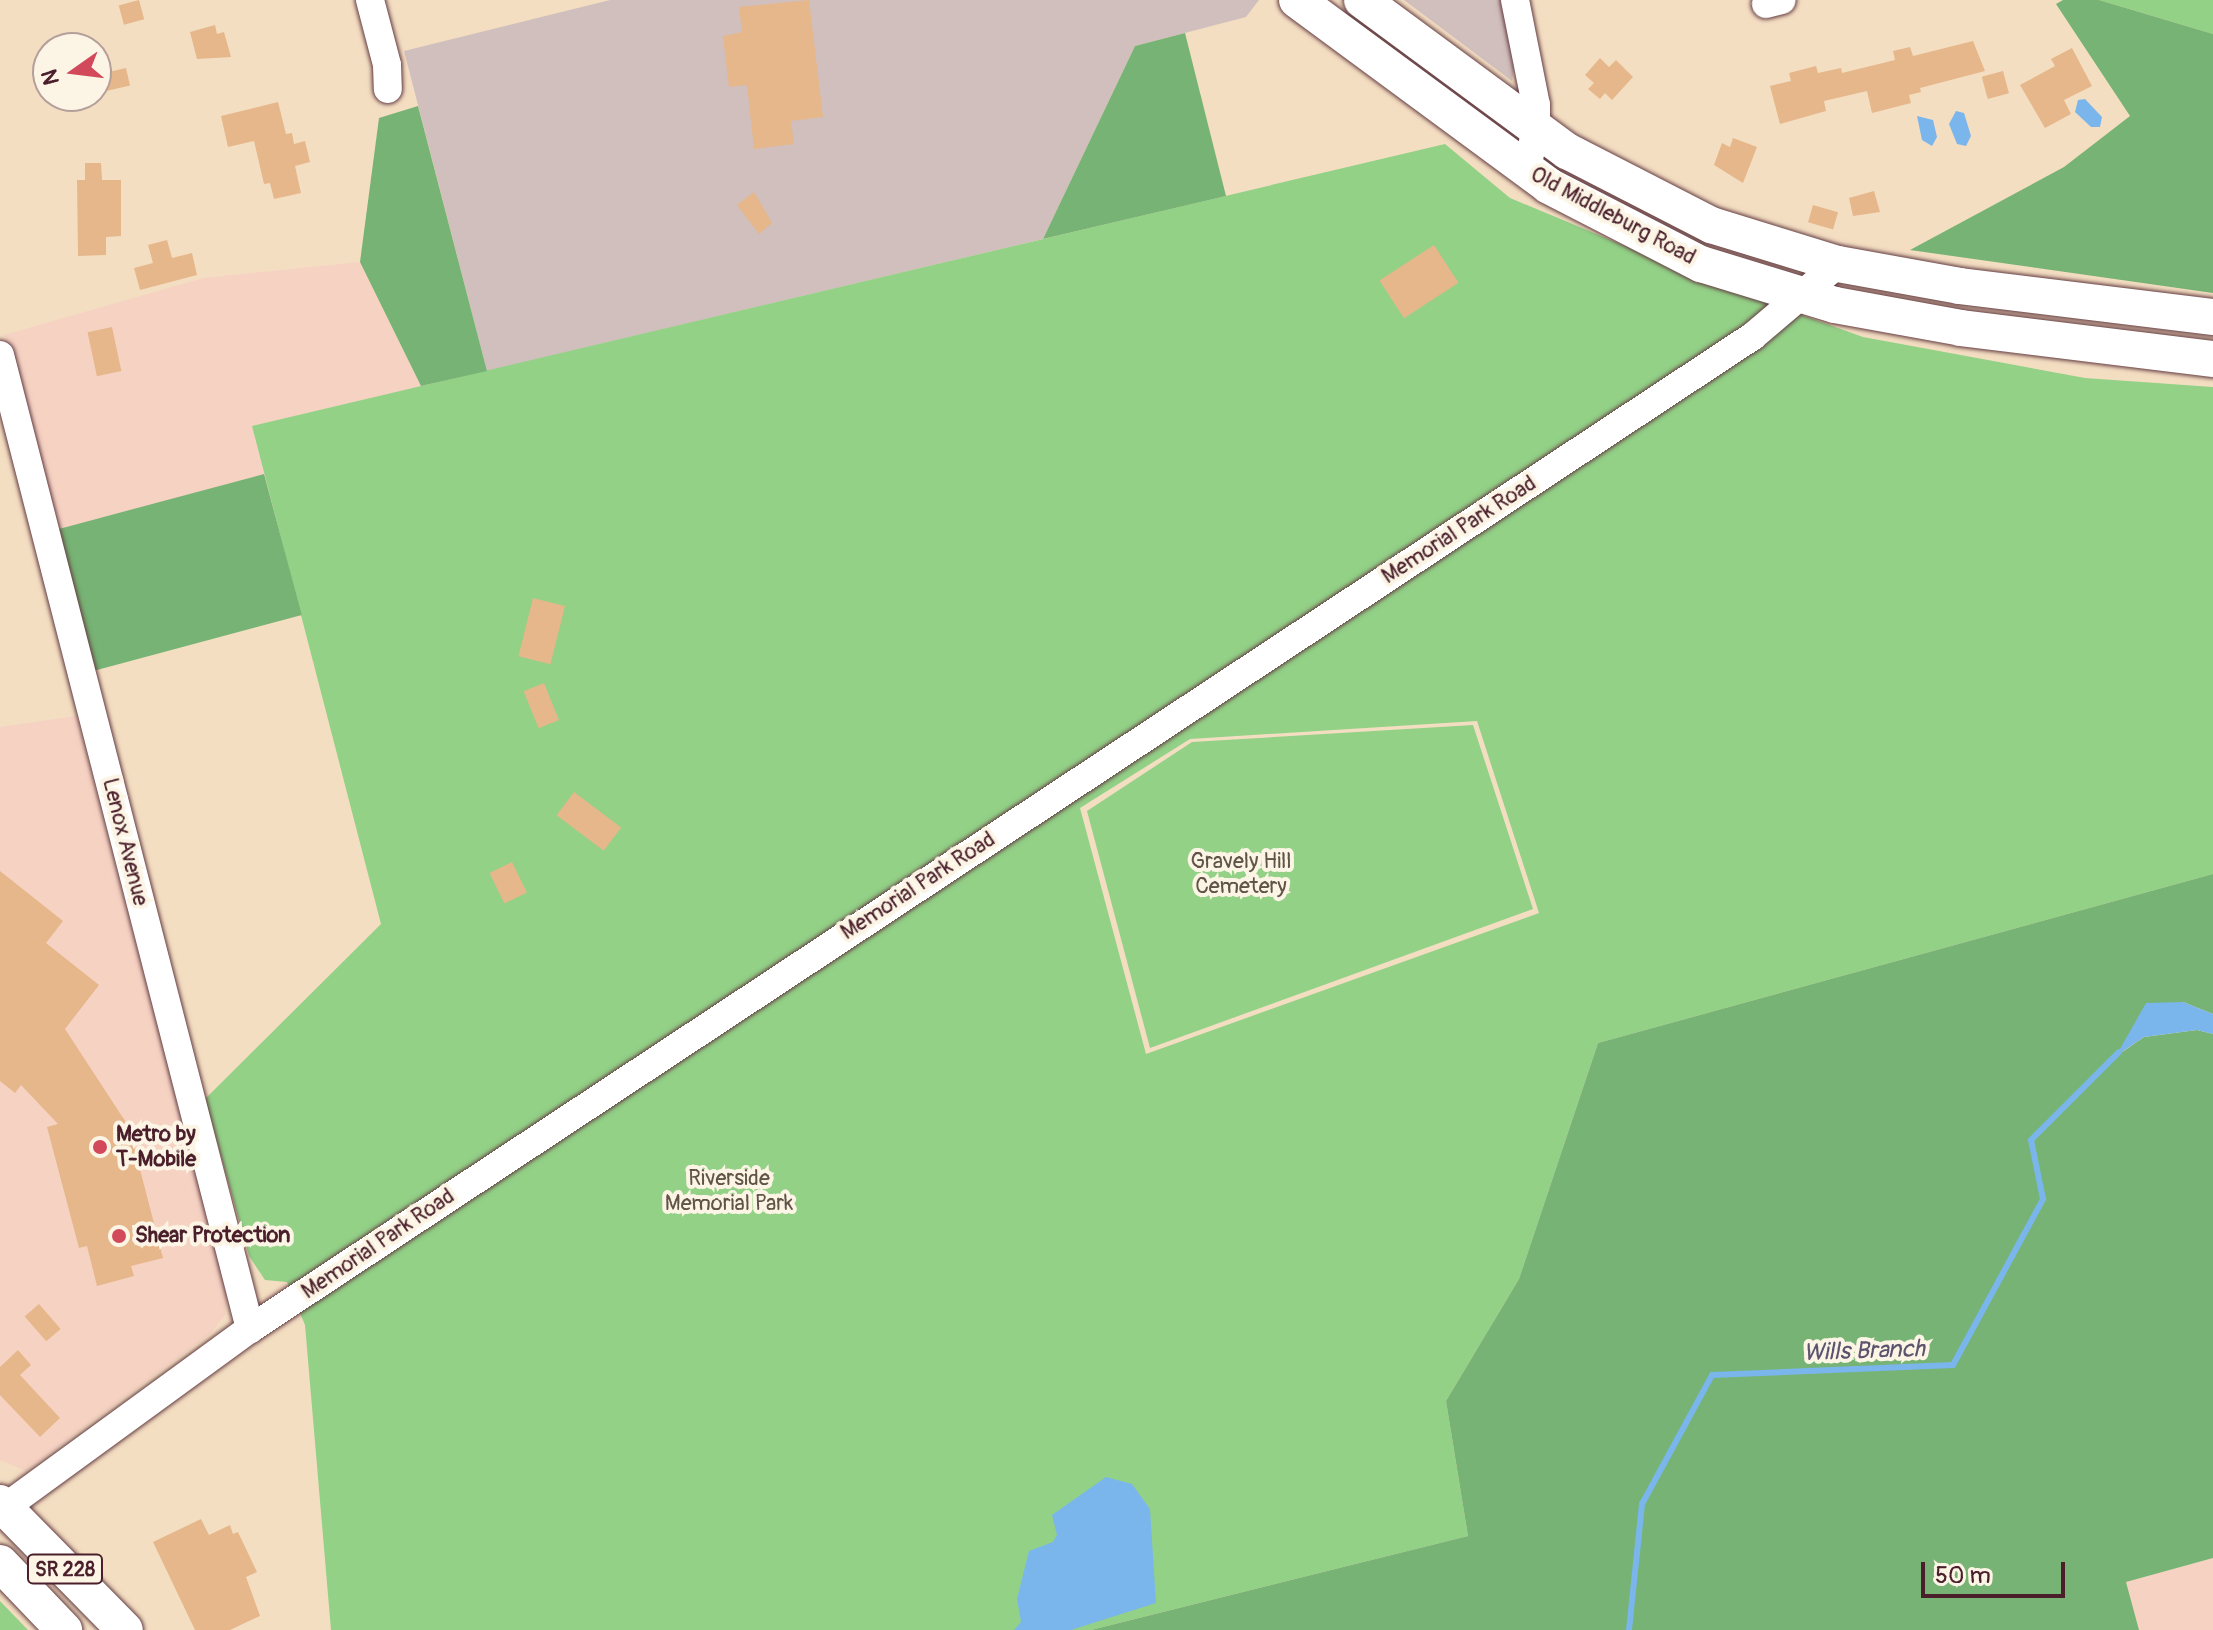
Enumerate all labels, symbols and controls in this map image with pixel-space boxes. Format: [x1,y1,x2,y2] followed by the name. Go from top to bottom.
[32,32,112,112] north arrow
[35,67,66,88] text: N
[1526,161,1700,271] street label: Old Middleburg Road
[1377,470,1541,590] street label: Memorial Park Road
[96,775,154,909] street label: Lenox Avenue
[836,826,1000,946] street label: Memorial Park Road
[1190,848,1292,900] park label: Gravely Hill Cemetery
[116,1121,196,1172] place label: Metro by T-Mobile
[91,1138,109,1156] marker: Metro by T-Mobile
[665,1165,793,1216] park label: Riverside Memorial Park
[297,1183,459,1305] street label: Memorial Park Road
[135,1223,290,1249] place label: Shear Protection
[110,1227,128,1245] marker: Shear Protection
[1803,1334,1925,1368] water label: Wills Branch
[1925,1546,2069,1596] scale bar
[25,1553,105,1585] road number: SR 228
[1935,1561,1991,1590] text: 50 m

